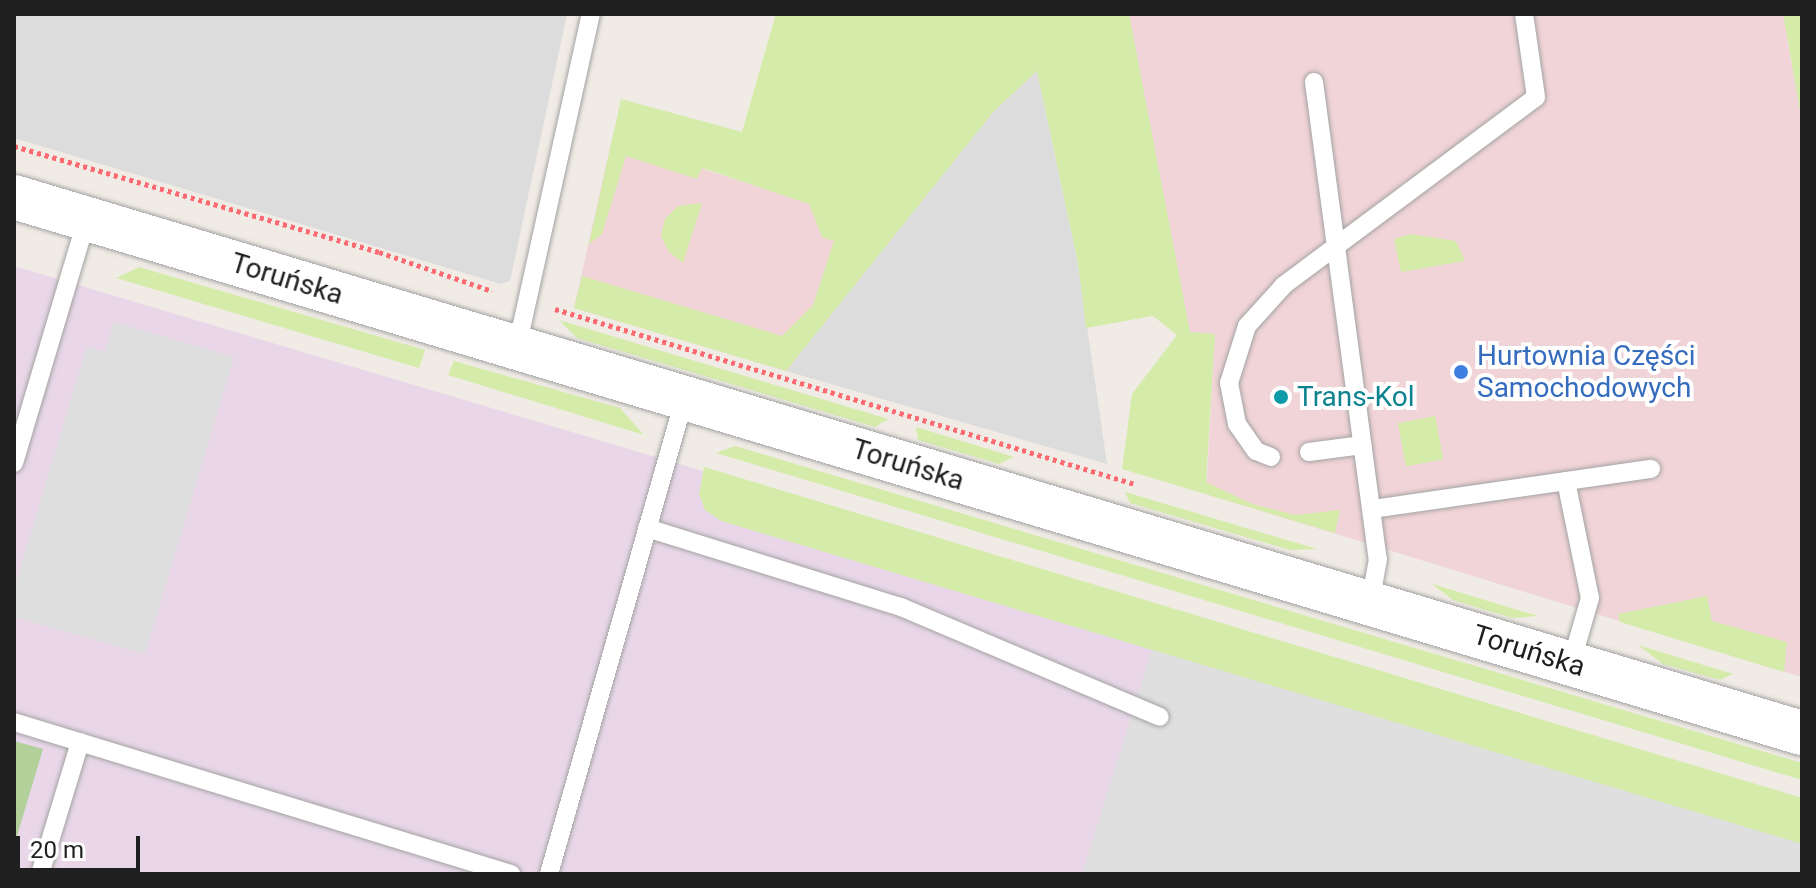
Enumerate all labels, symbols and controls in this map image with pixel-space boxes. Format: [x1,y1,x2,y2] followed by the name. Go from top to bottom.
[227,246,347,312] street label: Toruńska
[1477,339,1696,405] place label: Hurtownia Części Samochodowych
[1452,363,1470,381] marker: Hurtownia Części Samochodowych
[1297,380,1414,414] place label: Trans-Kol
[1272,388,1290,406] marker: Trans-Kol
[848,432,968,498] street label: Toruńska
[1469,618,1589,684] street label: Toruńska
[20,820,144,870] scale bar
[30,836,84,864] text: 20 m

